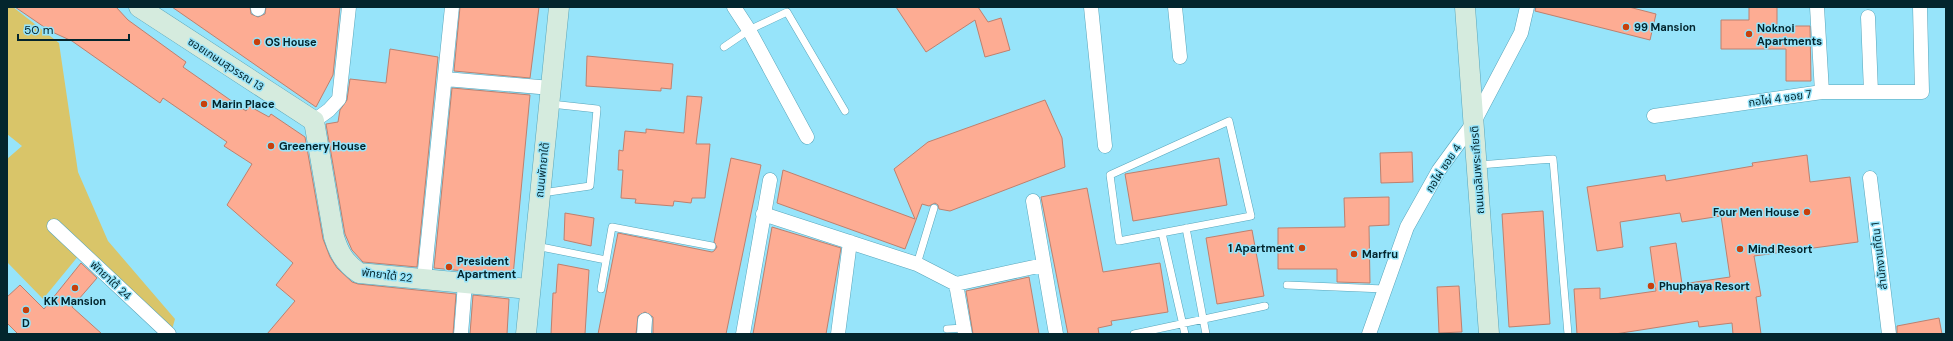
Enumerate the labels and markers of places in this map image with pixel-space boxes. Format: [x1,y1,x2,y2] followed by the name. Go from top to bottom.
[1634,20,1696,34] place label: 99 Mansion
[1757,21,1822,48] place label: Noknoi Apartments
[1621,22,1631,32] marker: 99 Mansion
[1744,29,1754,39] marker: Noknoi Apartments
[265,35,317,49] place label: OS House
[252,37,262,47] marker: OS House
[212,97,275,111] place label: Marin Place
[199,99,209,109] marker: Marin Place
[279,139,367,153] place label: Greenery House
[266,141,276,151] marker: Greenery House
[1713,205,1799,219] place label: Four Men House
[1802,207,1812,217] marker: Four Men House
[1228,241,1294,255] place label: 1 Apartment
[1748,242,1813,256] place label: Mind Resort
[1297,243,1307,253] marker: 1 Apartment
[1735,244,1745,254] marker: Mind Resort
[1362,247,1398,261] place label: Marfru
[1349,249,1359,259] marker: Marfru
[457,254,516,281] place label: President Apartment
[444,262,454,272] marker: President Apartment
[1659,279,1750,293] place label: Phuphaya Resort
[1646,281,1656,291] marker: Phuphaya Resort
[70,283,80,293] marker: KK Mansion
[44,294,106,308] place label: KK Mansion
[21,305,31,315] marker: D
[22,316,30,330] place label: D

